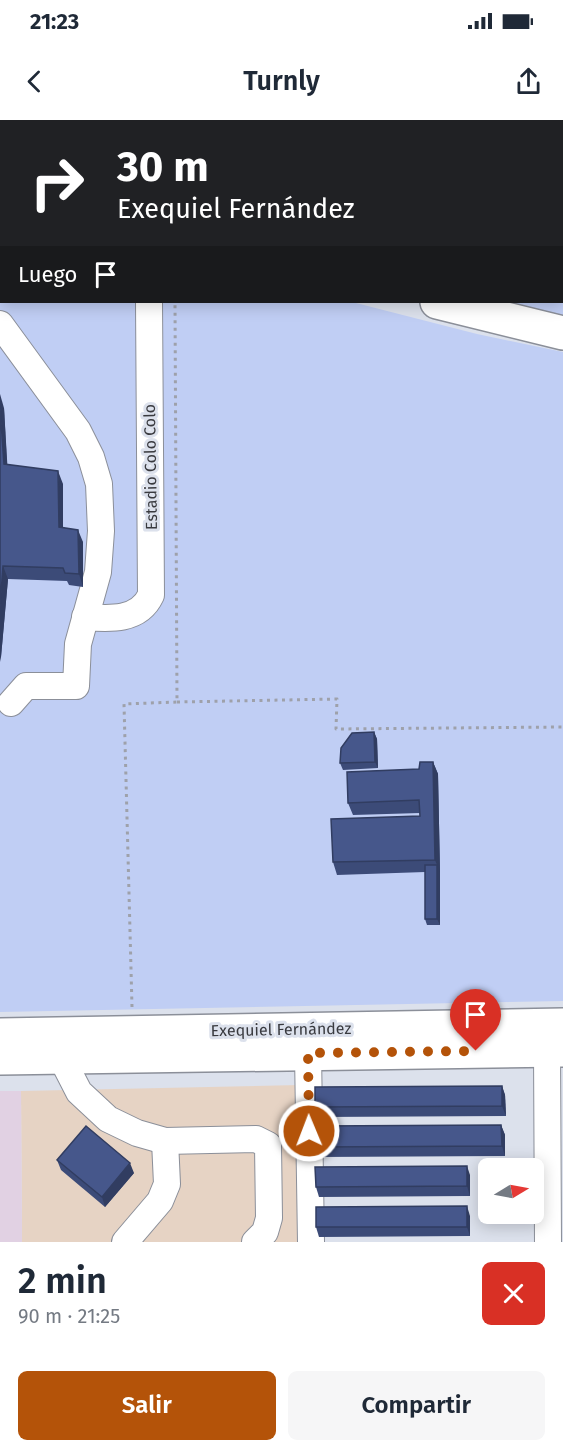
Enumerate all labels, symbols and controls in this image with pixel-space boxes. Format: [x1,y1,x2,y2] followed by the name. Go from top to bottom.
[30,8,79,35] text: 21:23
[18,65,51,98] icon: back
[243,65,320,97] text: Turnly
[512,65,545,98] icon: share
[117,142,209,192] text: 30 m
[18,144,96,222] icon: right
[117,193,355,225] text: Exequiel Fernández
[89,258,122,291] icon: arrive
[18,261,77,288] text: Luego
[140,404,161,530] street label: Estadio Colo Colo
[450,989,501,1051] pin
[459,998,492,1031] icon: arrive
[210,1019,352,1040] street label: Exequiel Fernández
[277,1099,341,1163] position arrow
[478,1158,544,1224] north arrow
[478,1158,544,1224] map controls
[18,1259,107,1303] text: 2 min
[482,1262,545,1325] button: close
[18,1304,120,1328] text: 90 m · 21:25
[18,1371,276,1440] button: Salir
[288,1371,545,1440] button: Compartir

